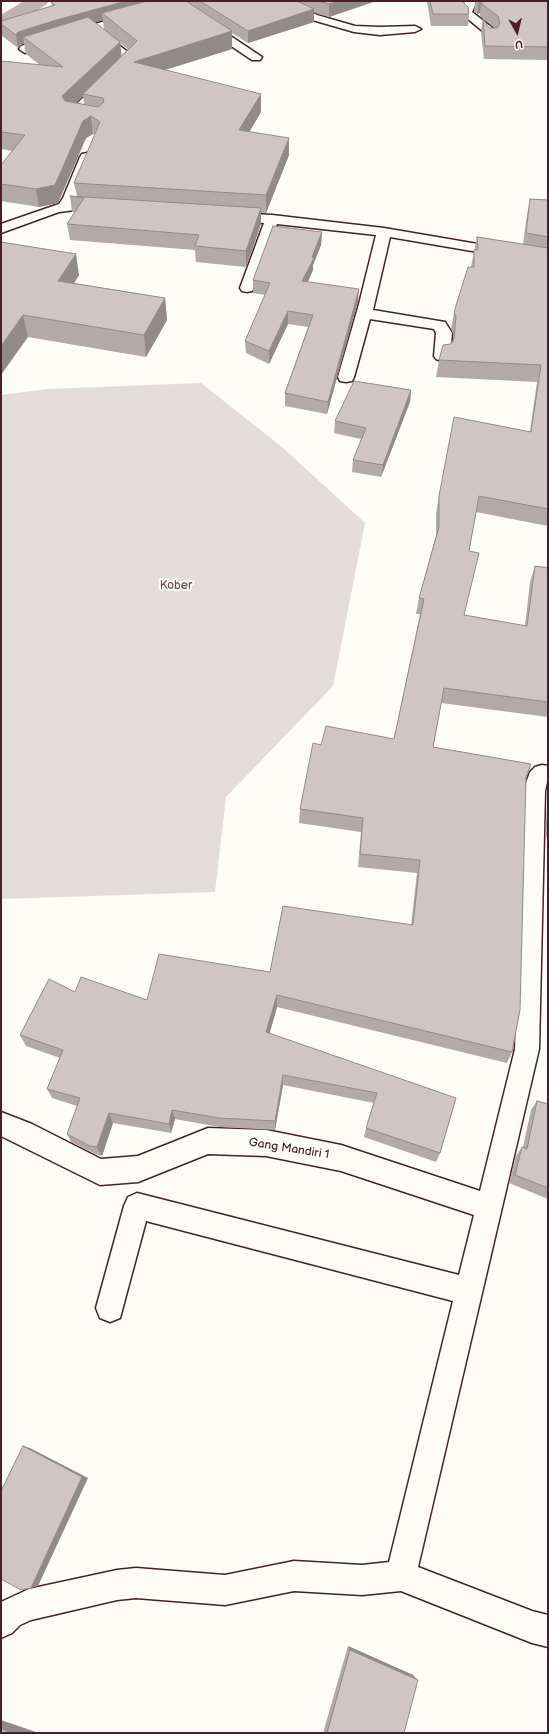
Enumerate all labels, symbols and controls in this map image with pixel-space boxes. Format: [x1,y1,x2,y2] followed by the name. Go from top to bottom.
[497,12,537,52] north arrow
[514,37,524,51] text: U
[160,579,192,593] park label: Kober
[248,1136,330,1162] street label: Gang Mandiri 1

